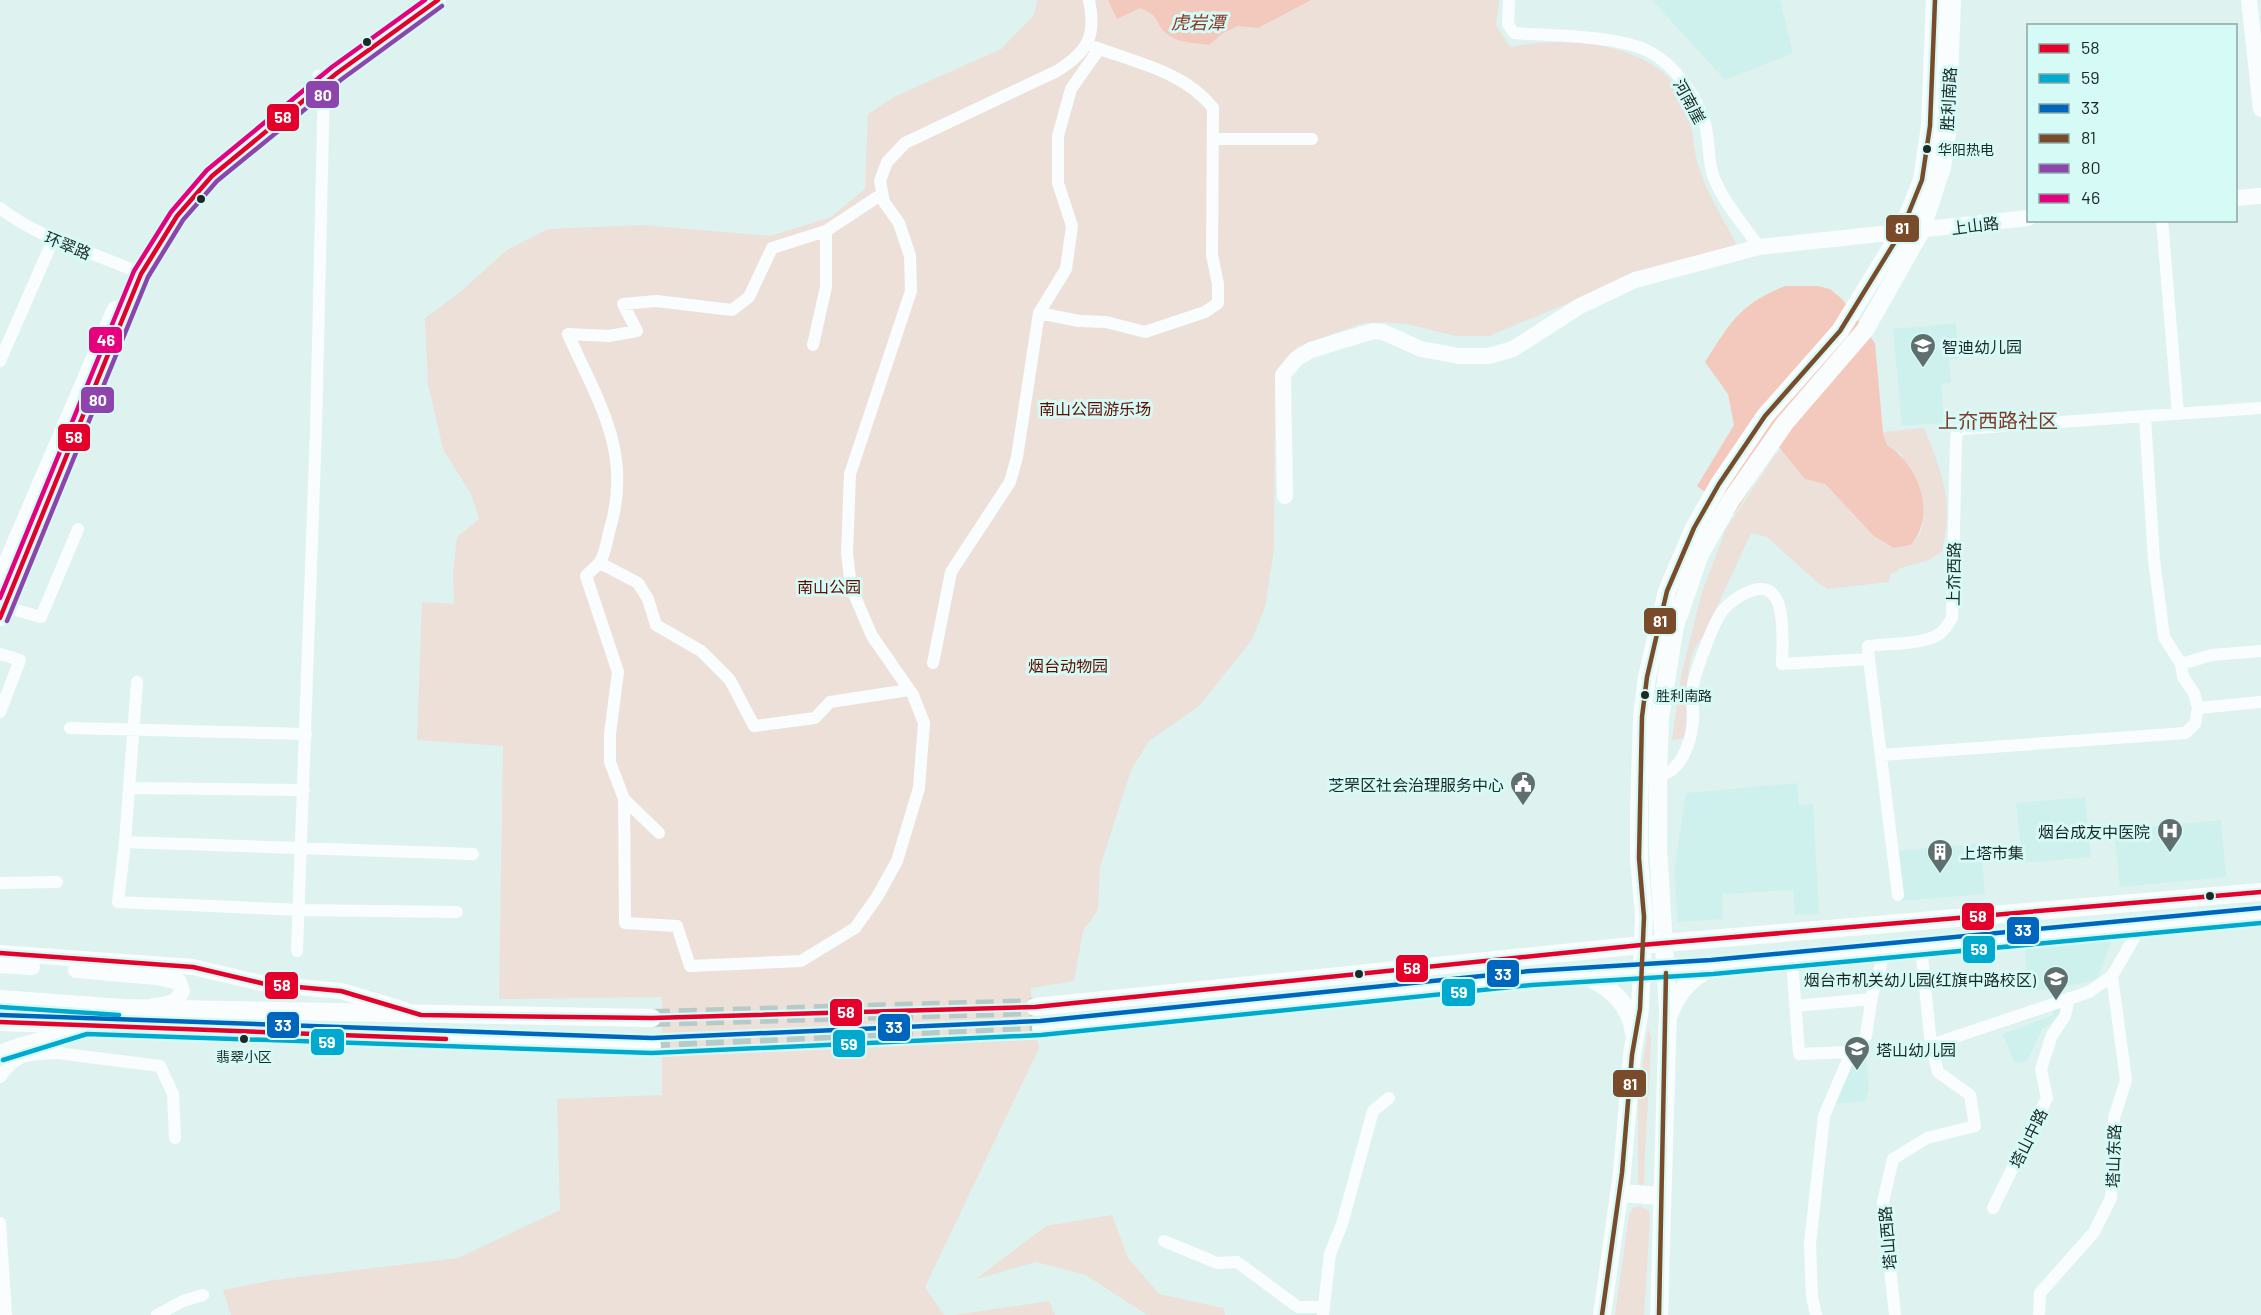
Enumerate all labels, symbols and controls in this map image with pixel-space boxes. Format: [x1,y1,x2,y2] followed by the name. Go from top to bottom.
[1171,11,1228,33] water label: 虎岩潭
[2027,24,2237,222] legend
[361,36,373,48] unlabelled marker
[2081,36,2100,58] text: 58
[2081,66,2100,88] text: 59
[1937,67,1959,131] street label: 胜利南路
[1670,75,1710,127] street label: 河南崖
[305,80,340,109] line badge: 80
[314,85,332,104] text: 80
[2081,96,2100,118] text: 33
[266,103,300,132] line badge: 58
[274,107,292,126] text: 58
[2081,126,2096,148] text: 81
[1938,141,1994,158] place label: 华阳热电
[1921,143,1933,155] marker: 华阳热电
[2081,156,2101,178] text: 80
[2081,186,2100,208] text: 46
[195,193,207,205] unlabelled marker
[1950,213,2000,237] street label: 上山路
[1885,214,1920,243] line badge: 81
[1895,218,1909,237] text: 81
[42,227,94,263] street label: 环翠路
[88,326,123,354] line badge: 46
[97,330,116,349] text: 46
[1908,331,1938,369] school or university icon: 智迪幼儿园
[1942,337,2022,356] place label: 智迪幼儿园
[80,386,115,414] line badge: 80
[89,390,107,409] text: 80
[1039,399,1151,418] park label: 南山公园游乐场
[1938,408,2058,432] district label: 上夼西路社区
[57,423,91,452] line badge: 58
[65,427,83,446] text: 58
[1943,542,1963,606] street label: 上夼西路
[797,577,861,596] park label: 南山公园
[1643,607,1677,635] line badge: 81
[1653,611,1667,630] text: 81
[1028,656,1108,675] park label: 烟台动物园
[1656,687,1712,704] place label: 胜利南路
[1639,689,1651,701] marker: 胜利南路
[1508,769,1538,807] public building icon: 芝罘区社会治理服务中心
[1328,775,1504,794] place label: 芝罘区社会治理服务中心
[2155,816,2185,854] hospital icon: 烟台成友中医院
[2038,822,2150,841] place label: 烟台成友中医院
[1925,837,1955,875] building icon: 上塔市集
[1960,843,2024,862] place label: 上塔市集
[2204,890,2216,902] unlabelled marker
[1961,902,1995,931] line badge: 58
[1969,906,1987,925] text: 58
[2006,916,2040,945] line badge: 33
[2014,920,2032,939] text: 33
[1962,935,1996,964] line badge: 59
[1970,939,1988,958] text: 59
[1395,954,1429,983] line badge: 58
[1403,958,1421,977] text: 58
[1486,959,1520,988] line badge: 33
[1494,964,1512,983] text: 33
[2041,964,2071,1002] school or university icon: 烟台市机关幼儿园(红旗中路校区)
[1353,968,1365,980] unlabelled marker
[1804,970,2037,989] place label: 烟台市机关幼儿园(红旗中路校区)
[264,971,299,1000] line badge: 58
[273,975,291,994] text: 58
[1441,978,1476,1007] line badge: 59
[1450,982,1468,1001] text: 59
[829,998,863,1027] line badge: 58
[837,1002,855,1021] text: 58
[266,1011,300,1039] line badge: 33
[877,1013,911,1042] line badge: 33
[274,1015,292,1034] text: 33
[885,1017,903,1036] text: 33
[310,1028,345,1056] line badge: 59
[832,1029,866,1058] line badge: 59
[318,1032,336,1051] text: 59
[238,1033,250,1045] marker: 翡翠小区
[840,1034,858,1053] text: 59
[1842,1034,1872,1072] school or university icon: 塔山幼儿园
[1876,1040,1956,1059] place label: 塔山幼儿园
[216,1048,272,1065] place label: 翡翠小区
[1612,1069,1647,1098] line badge: 81
[1623,1074,1637,1093] text: 81
[2005,1105,2051,1171] street label: 塔山中路
[2102,1124,2124,1188] street label: 塔山东路
[1875,1205,1899,1271] street label: 塔山西路

